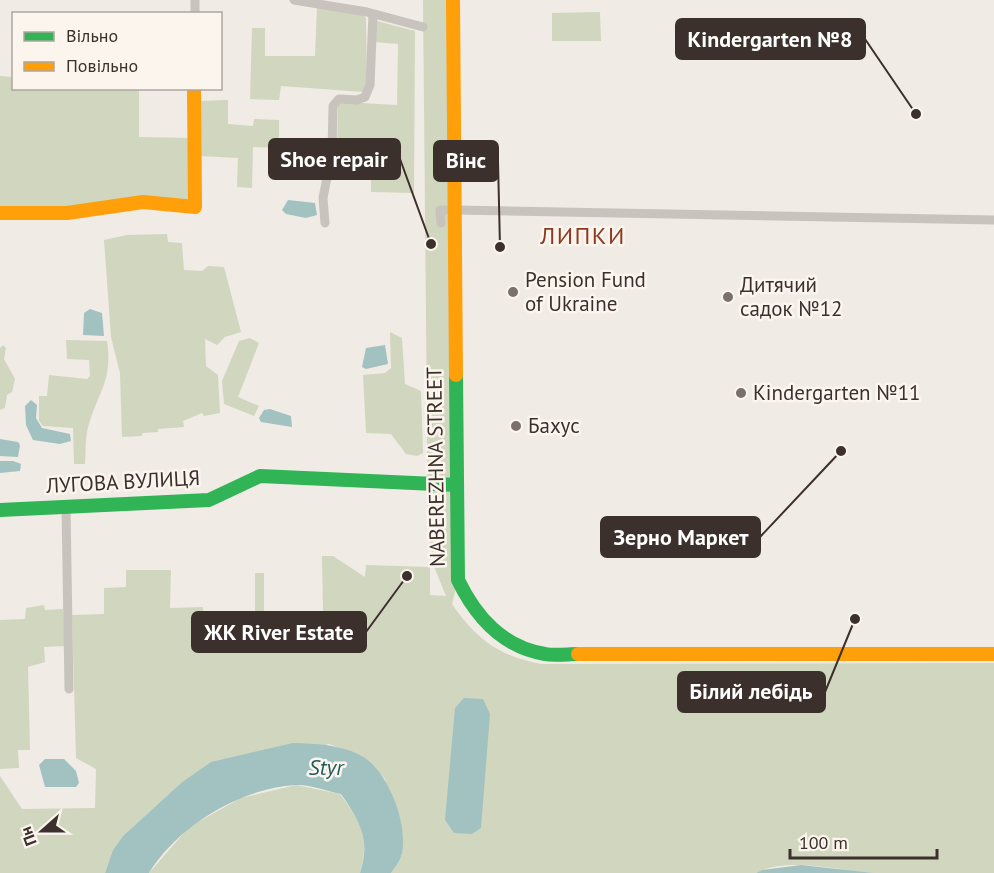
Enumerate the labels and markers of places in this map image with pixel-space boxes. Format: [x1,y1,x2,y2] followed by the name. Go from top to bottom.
[676,19,865,59] callout: Kindergarten №8
[269,139,400,179] callout: Shoe repair
[434,141,498,181] callout: Вінс
[525,266,646,317] place label: Pension Fund of Ukraine
[740,271,843,322] place label: Дитячий садок №12
[506,285,520,299] marker: Pension Fund of Ukraine
[721,290,735,304] marker: Дитячий садок №12
[753,379,921,406] place label: Kindergarten №11
[734,386,748,400] marker: Kindergarten №11
[528,412,580,439] place label: Бахус
[509,419,523,433] marker: Бахус
[601,517,760,557] callout: Зерно Маркет
[192,612,366,652] callout: ЖК River Estate
[678,672,825,712] callout: Білий лебідь

